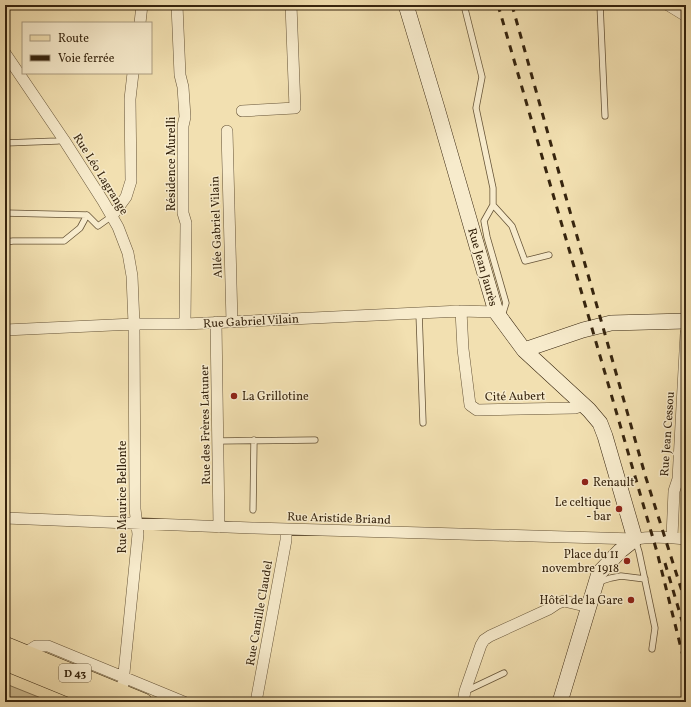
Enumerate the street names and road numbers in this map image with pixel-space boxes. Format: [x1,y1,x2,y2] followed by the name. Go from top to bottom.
[164,116,180,211] street label: Résidence Murelli
[69,131,132,218] street label: Rue Léo Lagrange
[207,176,227,278] street label: Allée Gabriel Vilain
[463,226,501,308] street label: Rue Jean Jaurès
[203,311,299,332] street label: Rue Gabriel Vilain
[197,365,215,485] street label: Rue des Frères Latuner
[485,388,545,406] street label: Cité Aubert
[657,391,679,477] street label: Rue Jean Cessou
[115,440,131,553] street label: Rue Maurice Bellonte
[287,509,391,529] street label: Rue Aristide Briand
[243,559,277,667] street label: Rue Camille Claudel
[59,664,91,682] road number: D 43

